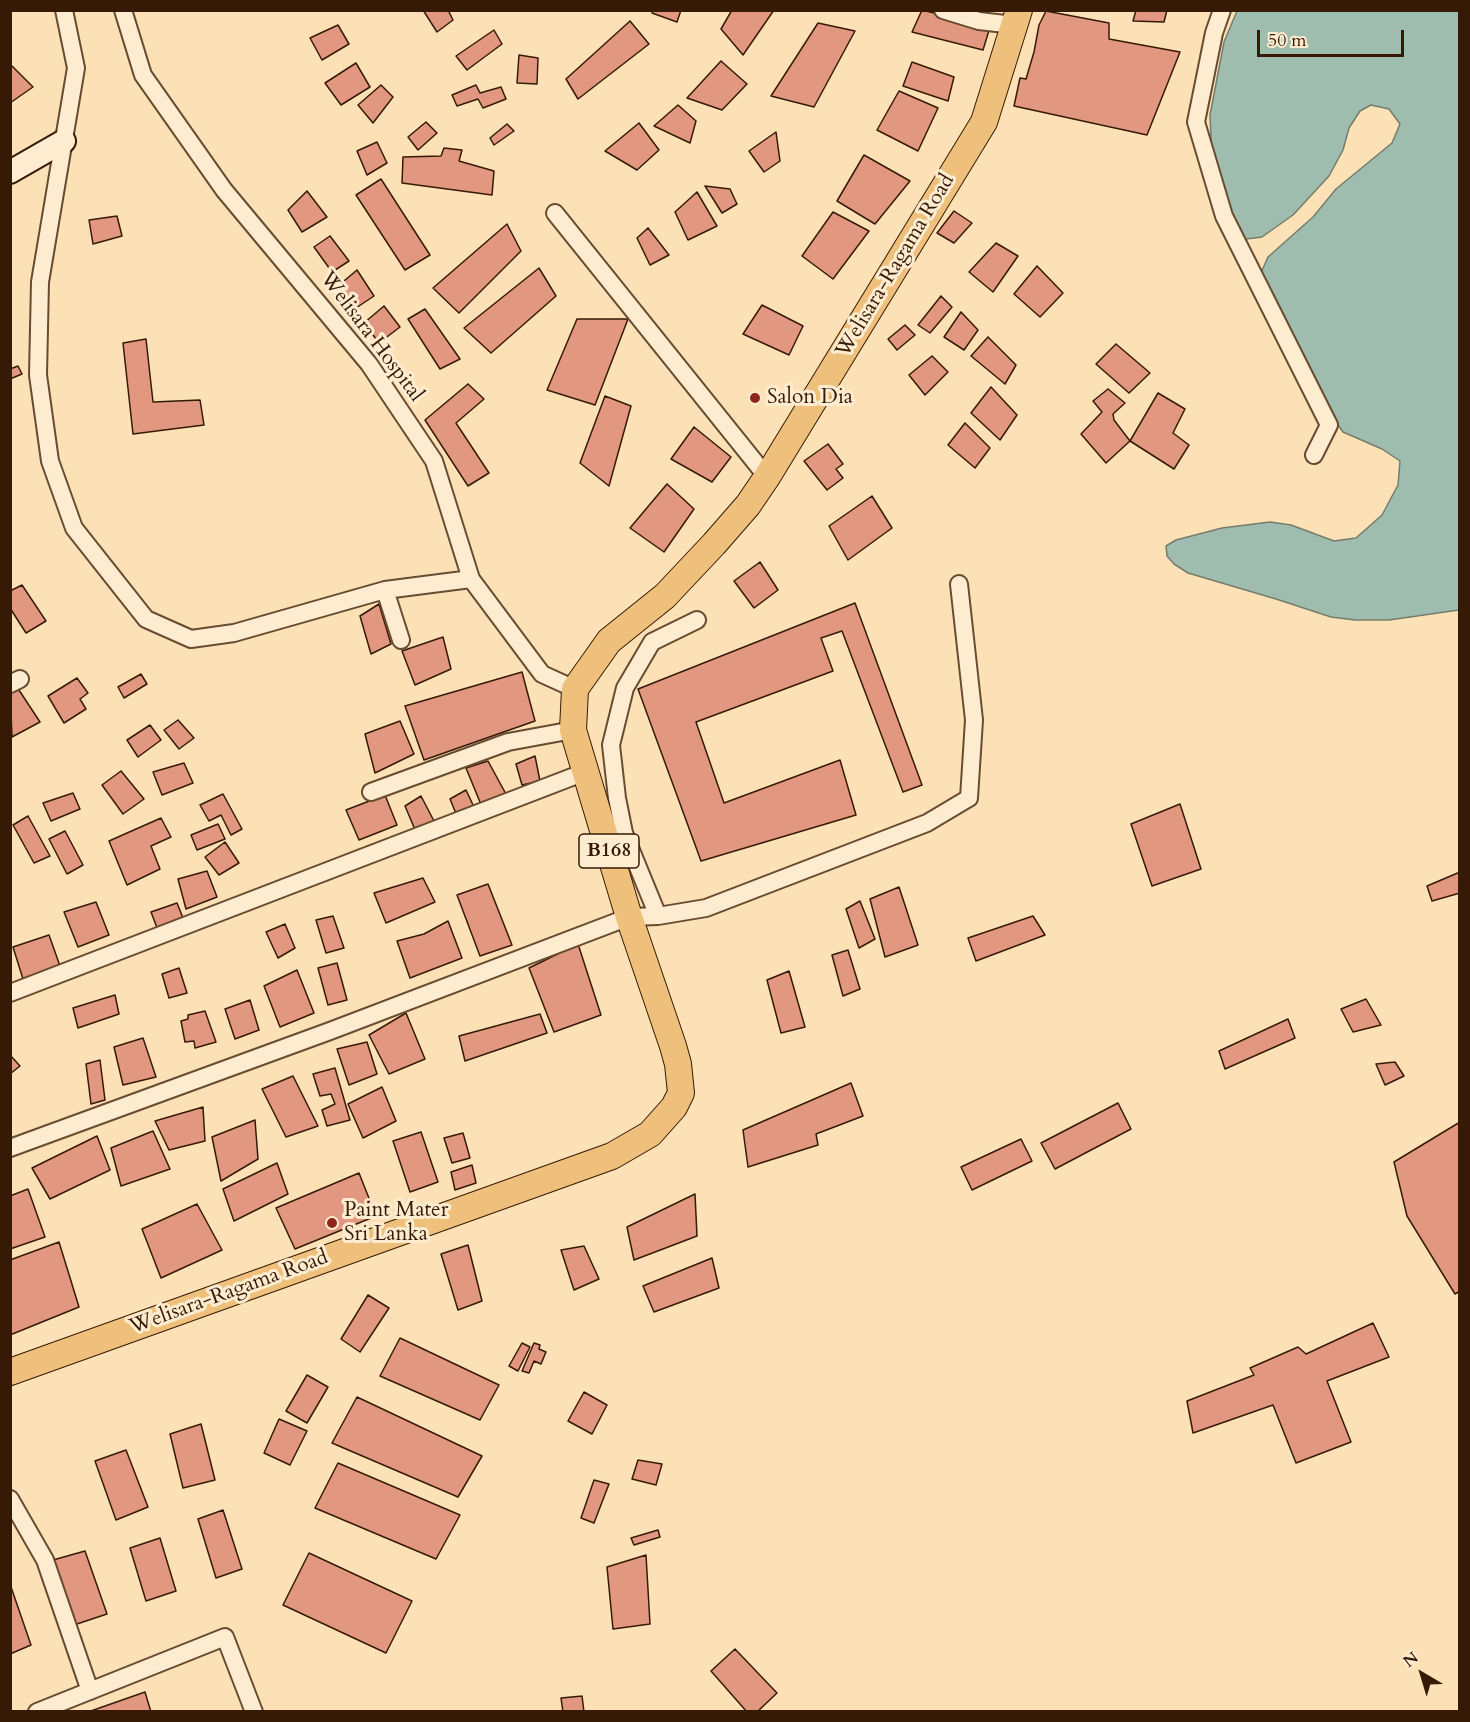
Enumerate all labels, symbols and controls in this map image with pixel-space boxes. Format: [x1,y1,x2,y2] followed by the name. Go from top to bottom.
[1260,18,1407,56] scale bar
[1268,28,1307,53] text: 50 m
[831,170,961,362] street label: Welisara-Ragama Road
[314,267,428,407] street label: Welisara Hospital
[767,385,853,411] place label: Salon Dia
[748,391,762,405] marker: Salon Dia
[579,834,639,868] road number: B168
[344,1198,448,1248] place label: Paint Mater Sri Lanka
[325,1216,339,1230] marker: Paint Mater Sri Lanka
[126,1245,332,1341] street label: Welisara-Ragama Road
[1392,1644,1452,1704] north arrow
[1399,1647,1423,1673] text: N

